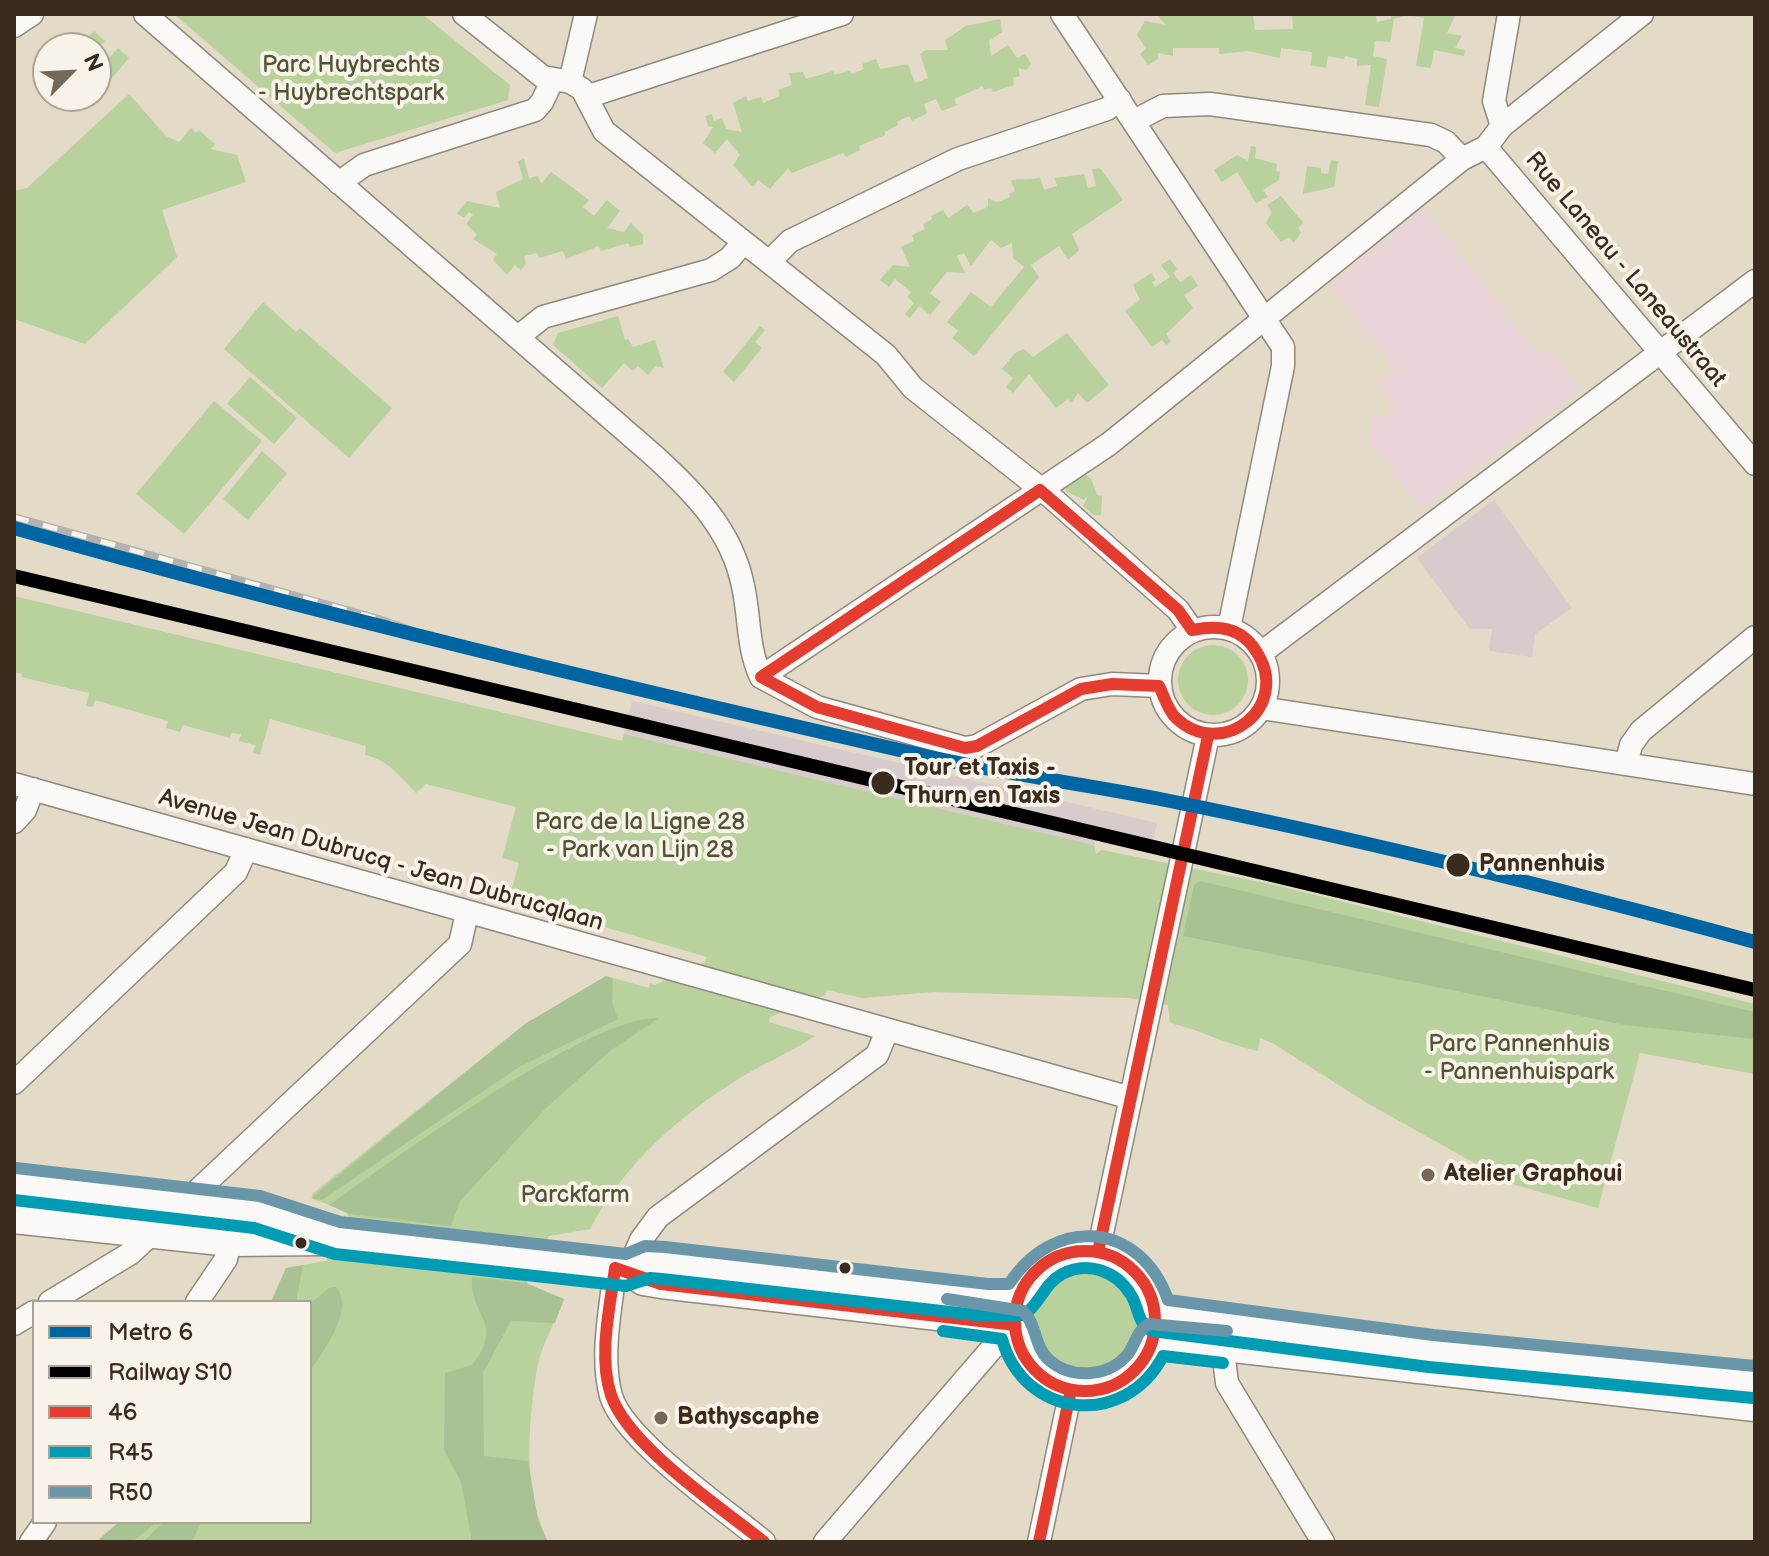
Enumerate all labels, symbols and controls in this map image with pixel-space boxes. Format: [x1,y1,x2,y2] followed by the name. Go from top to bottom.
[32,32,112,112] north arrow
[77,50,108,76] text: N
[258,52,444,108] park label: Parc Huybrechts - Huybrechtspark
[1518,147,1732,393] street label: Rue Laneau - Laneaustraat
[904,755,1060,811] place label: Tour et Taxis - Thurn en Taxis
[869,769,897,797] marker: Tour et Taxis - Thurn en Taxis
[156,784,606,938] street label: Avenue Jean Dubrucq - Jean Dubrucqlaan
[535,809,745,865] park label: Parc de la Ligne 28 - Park van Lijn 28
[1444,851,1472,879] marker: Pannenhuis
[1479,851,1605,879] place label: Pannenhuis
[1424,1031,1614,1087] park label: Parc Pannenhuis - Pannenhuispark
[1444,1161,1622,1189] place label: Atelier Graphoui
[1419,1166,1437,1184] marker: Atelier Graphoui
[520,1182,630,1210] park label: Parckfarm
[293,1235,309,1251] unlabelled marker
[837,1260,853,1276] unlabelled marker
[32,1300,312,1524] legend
[108,1318,193,1347] text: Metro 6
[108,1358,232,1387] text: Railway S10
[108,1398,137,1427] text: 46
[677,1404,819,1432] place label: Bathyscaphe
[652,1409,670,1427] marker: Bathyscaphe
[108,1438,153,1467] text: R45
[108,1478,153,1507] text: R50

